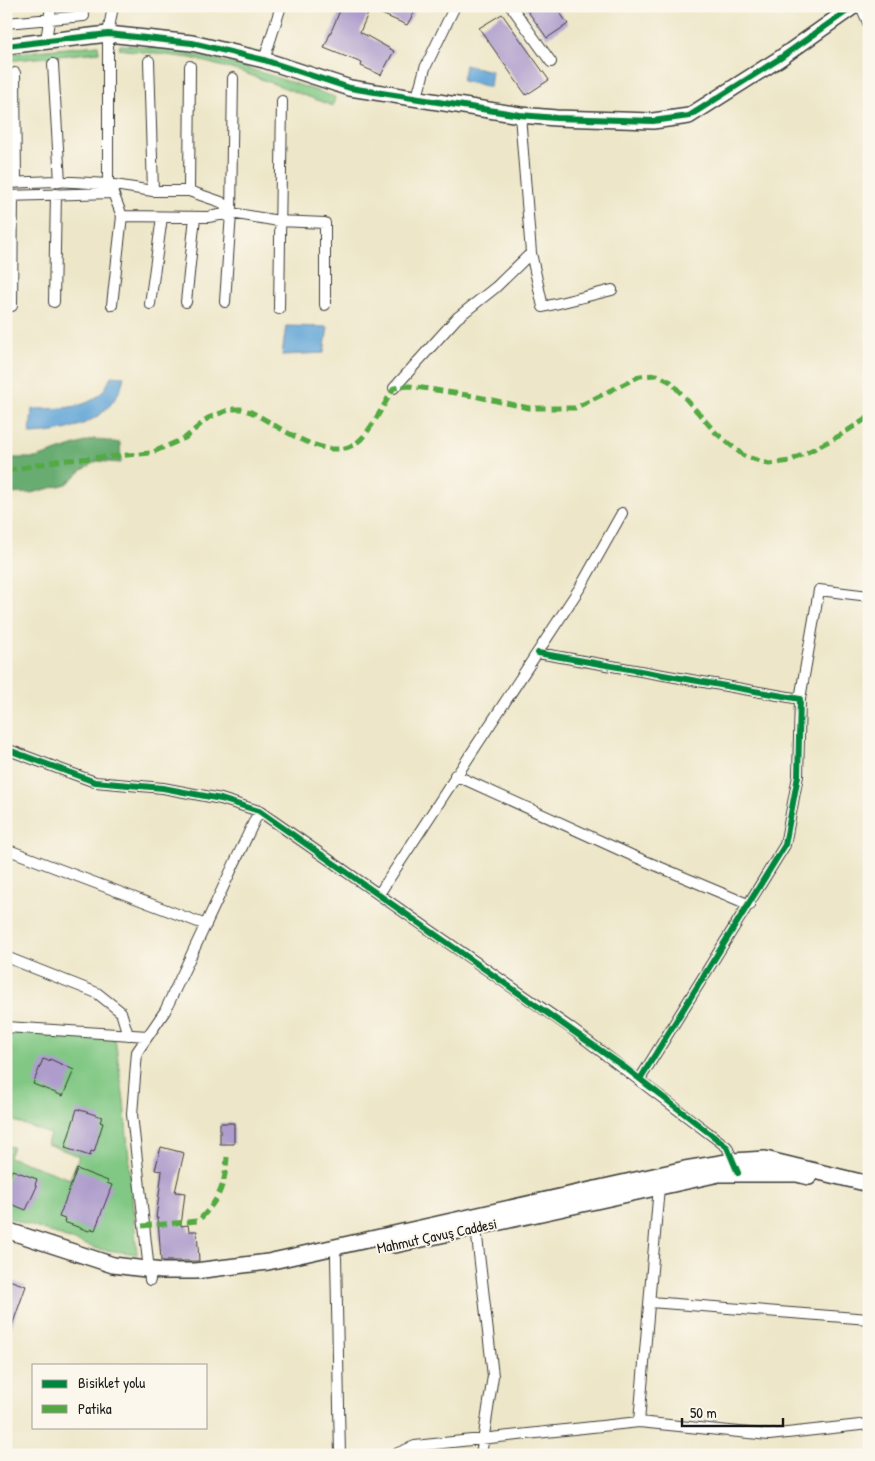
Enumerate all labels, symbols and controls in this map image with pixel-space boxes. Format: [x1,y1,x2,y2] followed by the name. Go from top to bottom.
[375,1213,499,1258] street label: Mahmut Çavuş Caddesi
[32,1364,208,1428] legend
[78,1372,145,1393] text: Bisiklet yolu
[682,1396,784,1428] scale bar
[78,1398,112,1419] text: Patika
[690,1402,717,1423] text: 50 m

